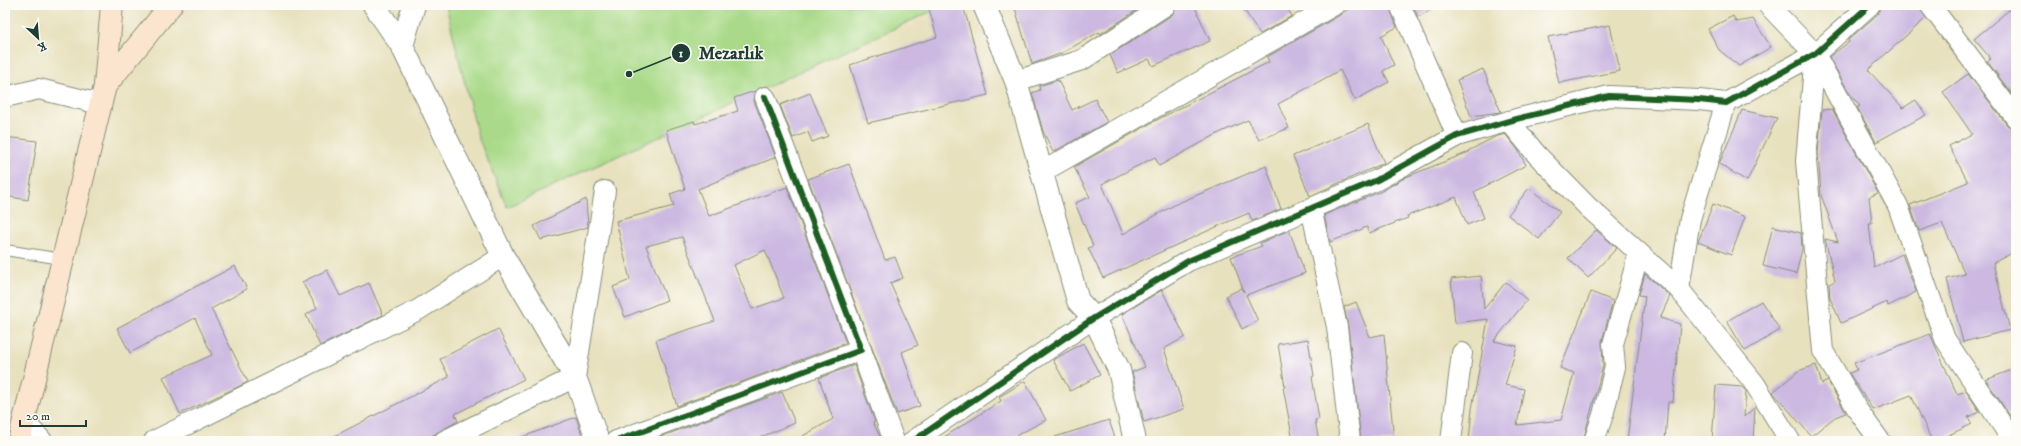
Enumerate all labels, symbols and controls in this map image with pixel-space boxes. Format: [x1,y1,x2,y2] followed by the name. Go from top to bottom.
[18,18,58,58] north arrow
[35,38,48,54] text: K
[671,38,771,68] callout: Mezarlık
[699,43,764,65] text: Mezarlık
[679,46,684,61] text: 1
[20,402,86,428] scale bar
[26,409,50,424] text: 20 m

